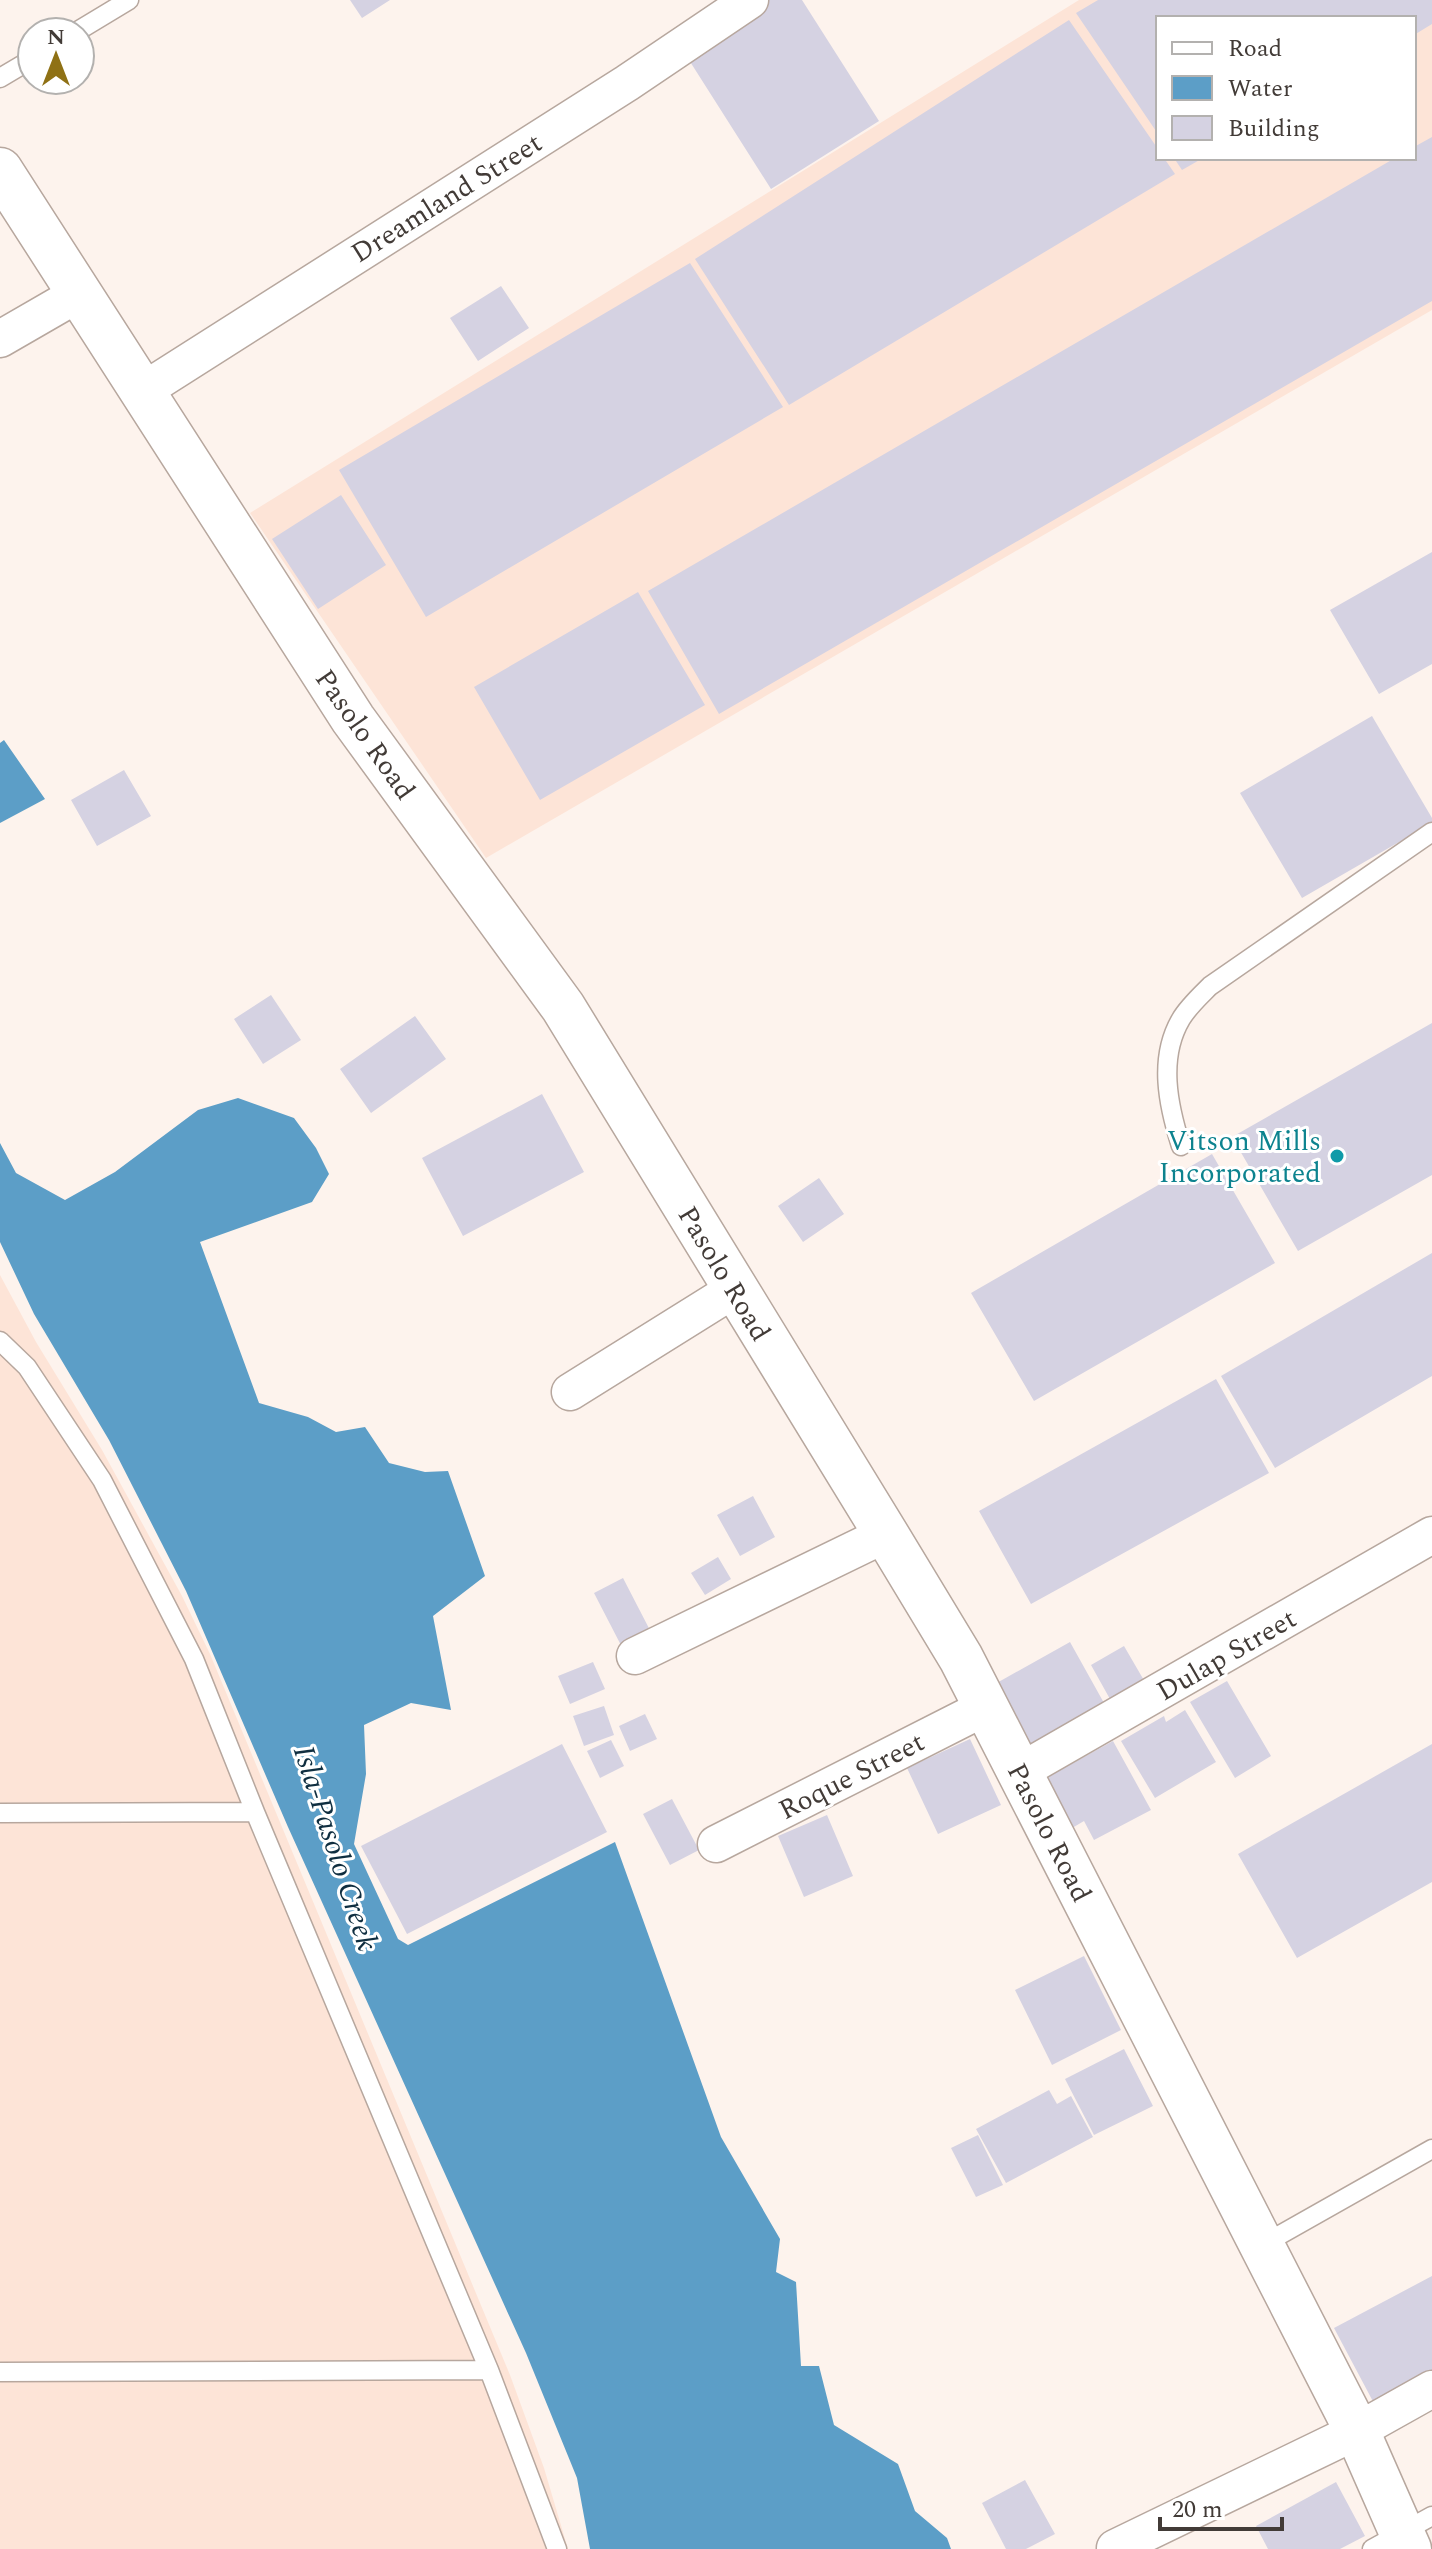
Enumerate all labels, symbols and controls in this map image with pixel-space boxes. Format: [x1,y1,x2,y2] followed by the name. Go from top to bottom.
[16,16,96,96] north arrow
[1156,16,1416,160] legend
[47,21,65,54] text: N
[1228,31,1282,67] text: Road
[1228,71,1292,107] text: Water
[1228,111,1320,147] text: Building
[343,122,551,274] street label: Dreamland Street
[304,660,426,809] street label: Pasolo Road
[1159,1120,1321,1195] place label: Vitson Mills Incorporated
[1328,1147,1346,1165] marker: Vitson Mills Incorporated
[666,1198,781,1350] street label: Pasolo Road
[1149,1598,1305,1713] street label: Dulap Street
[771,1721,932,1832] street label: Roque Street
[280,1740,390,1957] water label: Isla-Pasolo Creek
[995,1755,1102,1910] street label: Pasolo Road
[1160,2481,1282,2531] scale bar
[1172,2492,1223,2528] text: 20 m

